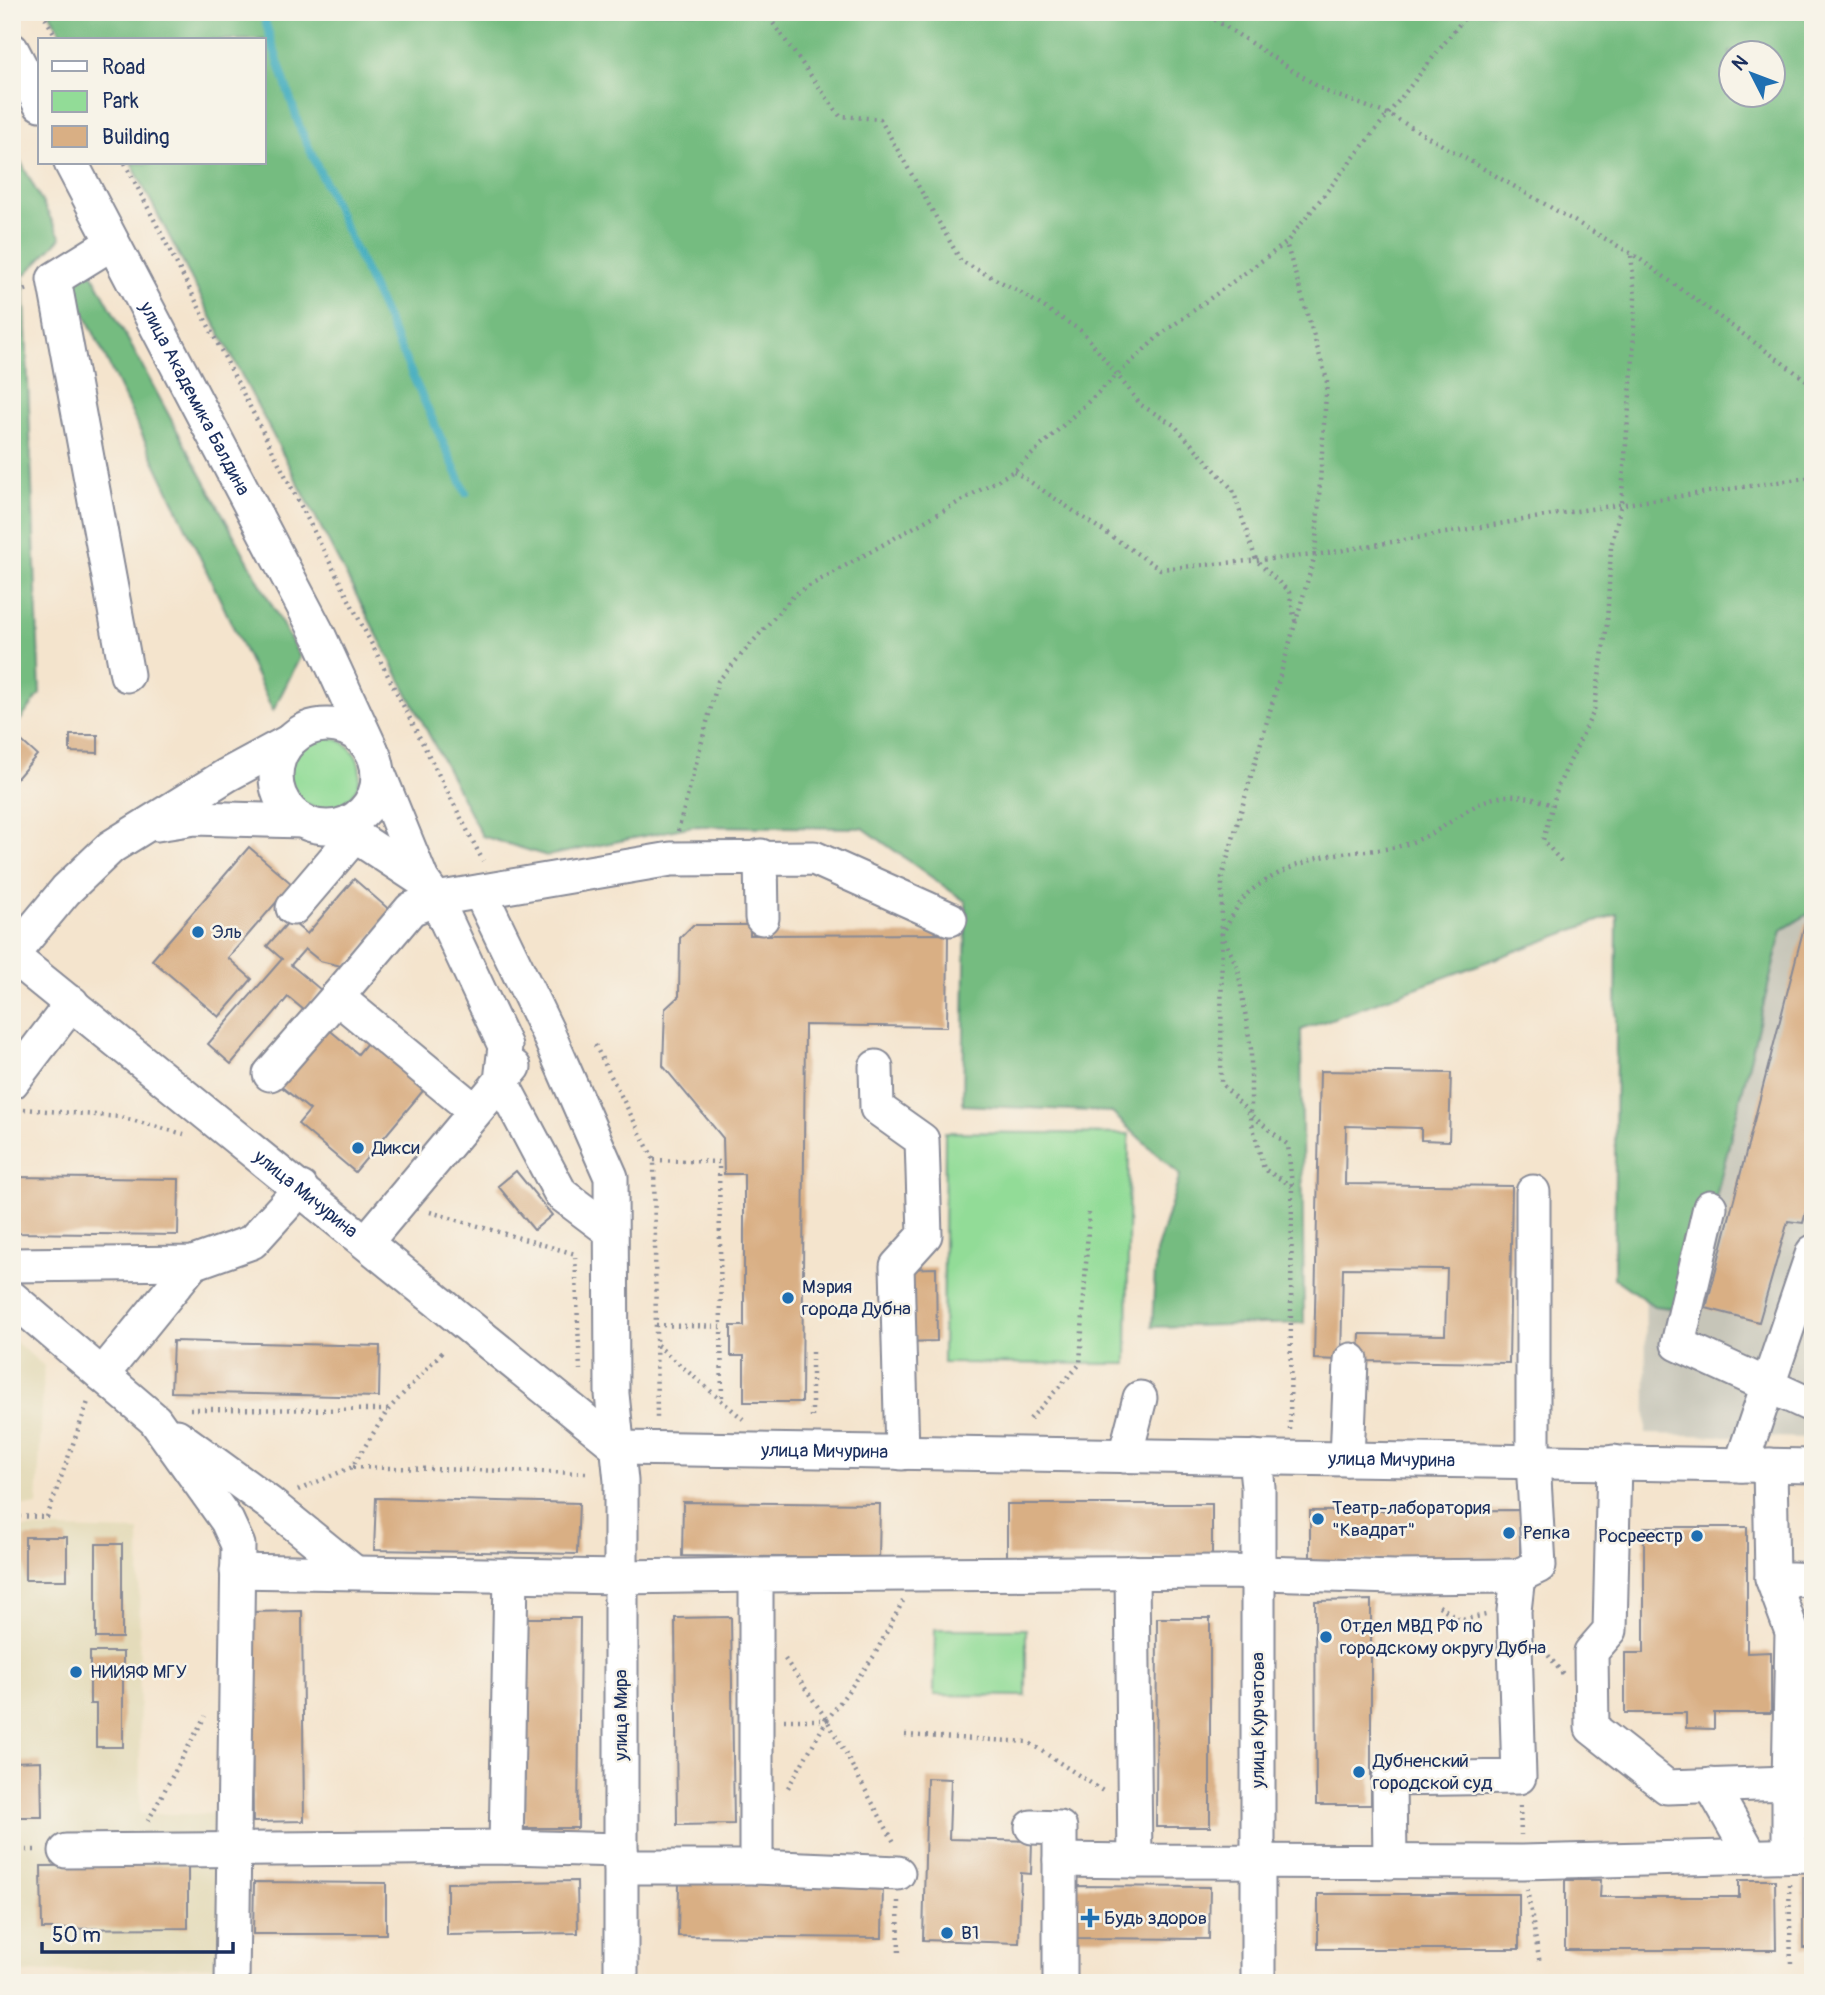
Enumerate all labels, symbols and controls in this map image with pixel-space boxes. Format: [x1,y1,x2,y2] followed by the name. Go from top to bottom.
[38,38,266,164] legend
[1716,38,1786,108] north arrow
[1727,50,1753,76] text: N
[102,54,146,81] text: Road
[102,88,139,115] text: Park
[102,124,169,151] text: Building
[133,297,255,500] street label: улица Академика Балдина
[212,920,242,944] place label: Эль
[190,924,206,940] marker: Эль
[371,1136,420,1160] place label: Дикси
[350,1140,366,1156] marker: Дикси
[248,1144,363,1243] street label: улица Мичурина
[802,1275,911,1321] place label: Мэрия города Дубна
[780,1290,796,1306] marker: Мэрия города Дубна
[760,1438,889,1464] street label: улица Мичурина
[1327,1447,1455,1473] street label: улица Мичурина
[1332,1496,1491,1542] place label: Театр-лаборатория "Квадрат"
[1310,1511,1326,1527] marker: Театр-лаборатория "Квадрат"
[1523,1521,1570,1545] place label: Репка
[1598,1524,1683,1548] place label: Росреестр
[1501,1525,1517,1541] marker: Репка
[1689,1528,1705,1544] marker: Росреестр
[1340,1614,1546,1660] place label: Отдел МВД РФ по городскому округу Дубна
[1318,1629,1334,1645] marker: Отдел МВД РФ по городскому округу Дубна
[1246,1652,1270,1789] street label: улица Курчатова
[90,1660,187,1684] place label: НИИЯФ МГУ
[68,1664,84,1680] marker: НИИЯФ МГУ
[609,1669,633,1762] street label: улица Мира
[1372,1749,1493,1795] place label: Дубненский городской суд
[1351,1764,1367,1780] marker: Дубненский городской суд
[1104,1906,1207,1930] place label: Будь здоров
[1082,1910,1098,1926] marker: Будь здоров
[42,1911,233,1955] scale bar
[961,1921,979,1945] place label: В1
[52,1922,101,1949] text: 50 m
[939,1925,955,1941] marker: В1

